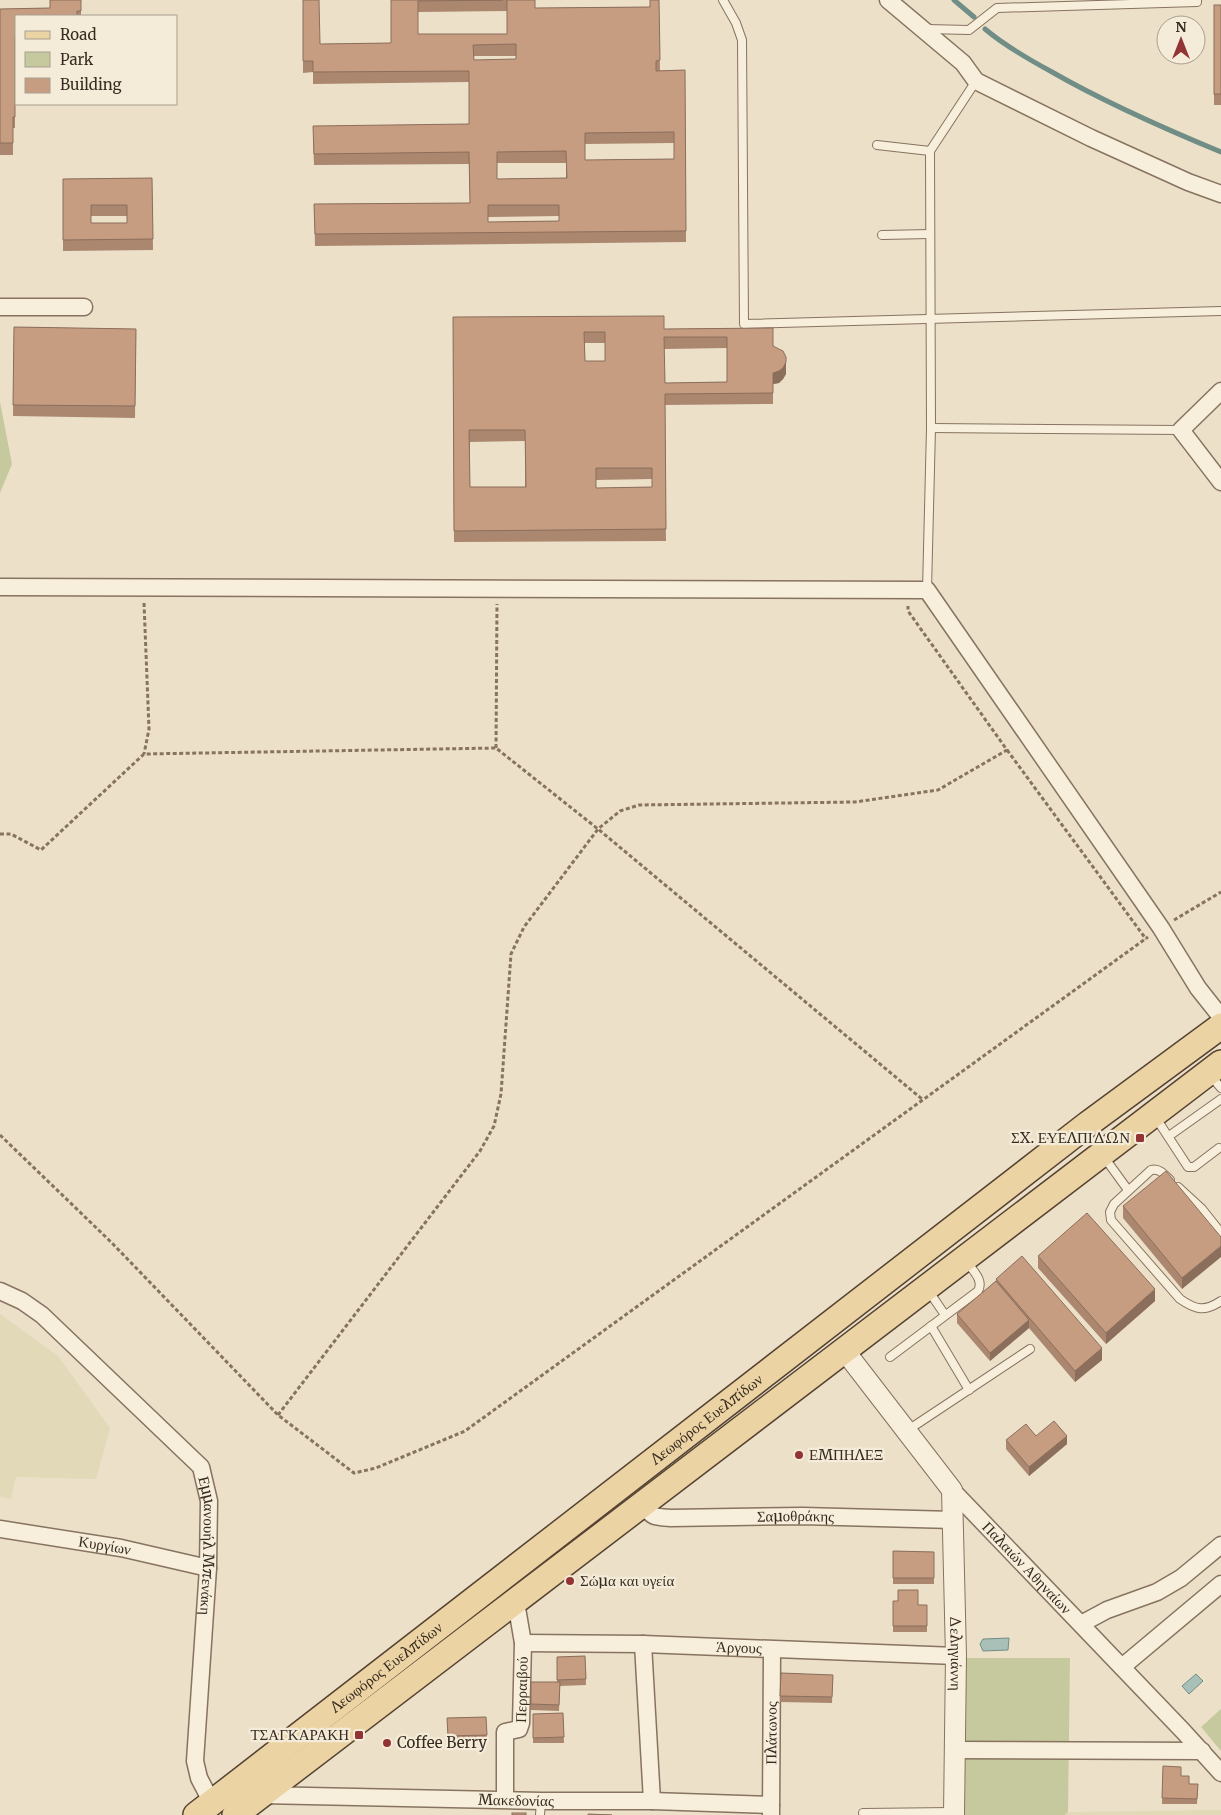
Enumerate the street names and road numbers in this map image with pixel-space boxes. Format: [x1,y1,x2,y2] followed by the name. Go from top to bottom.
[646,1369,766,1469] street label: Λεωφόρος Ευελπίδων
[194,1474,219,1616] street label: Εμμανουήλ Μπενάκη
[757,1506,834,1526] street label: Σαμοθράκης
[978,1517,1076,1618] street label: Παλαιών Αθηναίων
[77,1531,133,1559] street label: Κυργίων
[946,1615,966,1691] street label: Δεληγιάννη
[326,1617,446,1717] street label: Λεωφόρος Ευελπίδων
[716,1637,762,1658] street label: Άργους
[511,1656,532,1723] street label: Περραιβού
[761,1701,781,1765] street label: Πλάτωνος
[478,1790,554,1810] street label: Μακεδονίας

